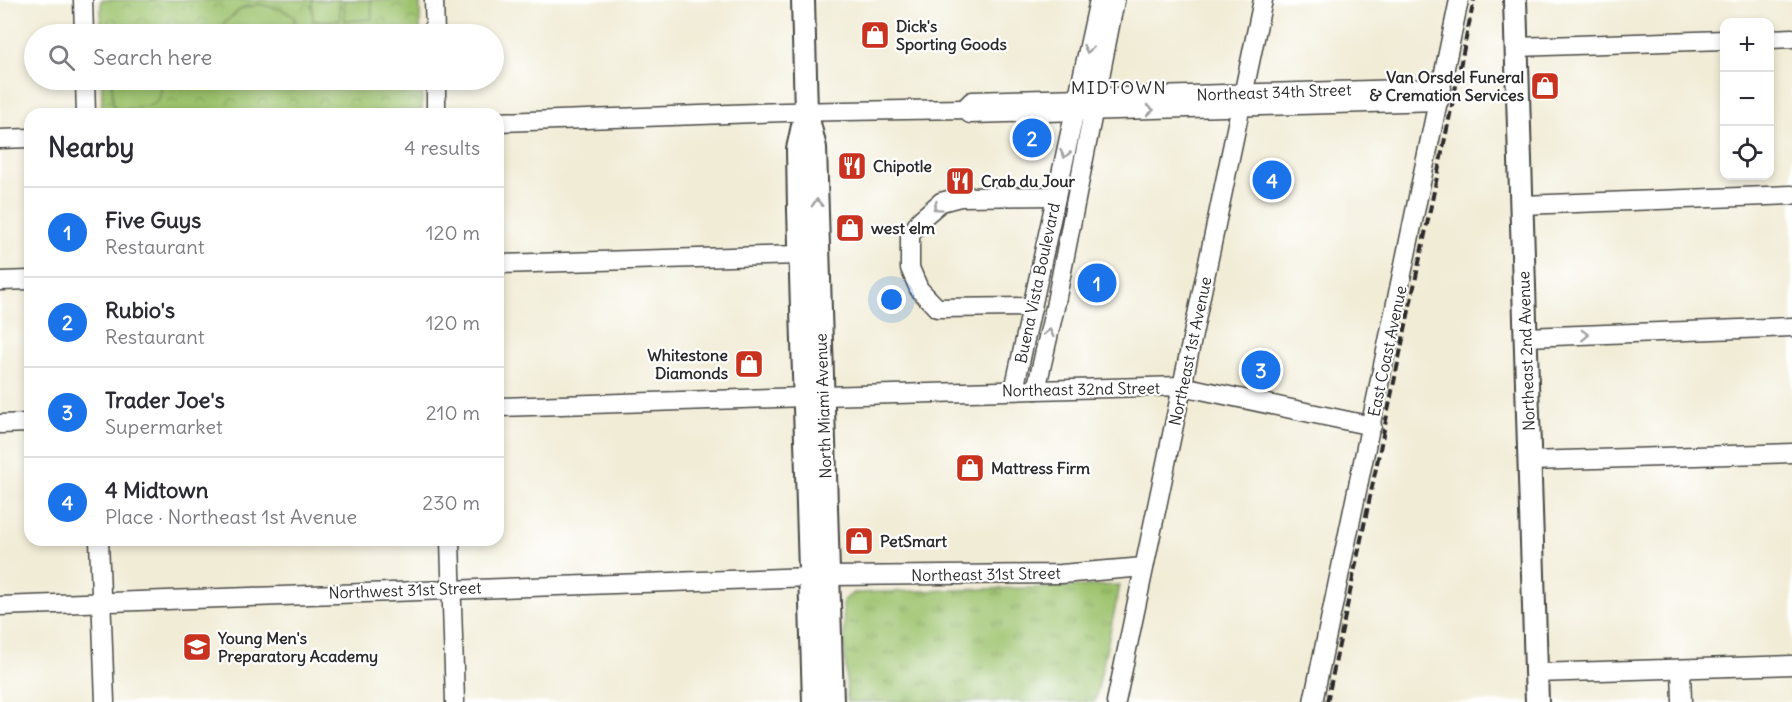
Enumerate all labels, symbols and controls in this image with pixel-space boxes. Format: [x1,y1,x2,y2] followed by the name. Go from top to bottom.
[896,16,1007,55] place label: Dick's Sporting Goods
[1720,18,1774,180] map controls
[1720,18,1774,72] button: +
[859,19,891,51] shop icon: Dick's Sporting Goods
[24,24,504,90] search box
[45,41,78,74] icon: search
[93,43,212,71] text: Search here
[1082,44,1095,54] one-way arrow
[1369,67,1524,105] place label: Van Orsdel Funeral & Cremation Services
[1529,70,1561,102] shop icon: Van Orsdel Funeral & Cremation Services
[1720,72,1774,126] button: −
[1071,76,1167,99] district label: MIDTOWN
[1196,79,1352,105] street label: Northeast 34th Street
[1145,103,1154,116] one-way arrow
[1012,116,1052,160] pin: 2
[1720,126,1774,180] button: locate
[48,131,134,164] text: Nearby
[404,135,480,160] text: 4 results
[1059,149,1072,159] one-way arrow
[836,150,868,182] restaurant icon: Chipotle
[873,156,932,177] place label: Chipotle
[1252,158,1292,202] pin: 4
[944,165,976,197] restaurant icon: Crab du Jour
[981,171,1076,191] place label: Crab du Jour
[811,198,823,207] one-way arrow
[933,200,944,211] one-way arrow
[1010,201,1064,365] street label: Buena Vista Boulevard
[105,206,201,234] text: Five Guys
[834,212,866,244] shop icon: west elm
[871,218,935,238] place label: west elm
[64,220,71,245] text: 1
[426,220,480,245] text: 120 m
[105,234,204,259] text: Restaurant
[1078,260,1116,306] pin: 1
[1513,271,1539,431] street label: Northeast 2nd Avenue
[1164,275,1216,427] street label: Northeast 1st Avenue
[1363,284,1411,418] street label: East Coast Avenue
[877,285,906,314] your location
[105,296,175,324] text: Rubio's
[62,310,73,335] text: 2
[426,310,480,335] text: 120 m
[105,324,204,349] text: Restaurant
[1042,328,1055,338] one-way arrow
[1580,329,1589,341] one-way arrow
[810,333,836,479] street label: North Miami Avenue
[647,345,728,383] place label: Whitestone Diamonds
[733,348,765,380] shop icon: Whitestone Diamonds
[1242,348,1280,392] pin: 3
[1002,378,1161,400] street label: Northeast 32nd Street
[105,386,225,414] text: Trader Joe's
[62,400,73,425] text: 3
[426,400,480,425] text: 210 m
[105,414,223,439] text: Supermarket
[954,452,986,484] shop icon: Mattress Firm
[991,458,1090,478] place label: Mattress Firm
[105,476,208,504] text: 4 Midtown
[62,490,73,515] text: 4
[422,490,480,515] text: 230 m
[105,504,357,529] text: Place · Northeast 1st Avenue
[843,525,875,557] shop icon: PetSmart
[880,531,948,551] place label: PetSmart
[911,563,1062,585] street label: Northeast 31st Street
[328,577,482,603] street label: Northwest 31st Street
[217,628,378,667] place label: Young Men's Preparatory Academy
[181,631,213,663] school or university icon: Young Men's Preparatory Academy

